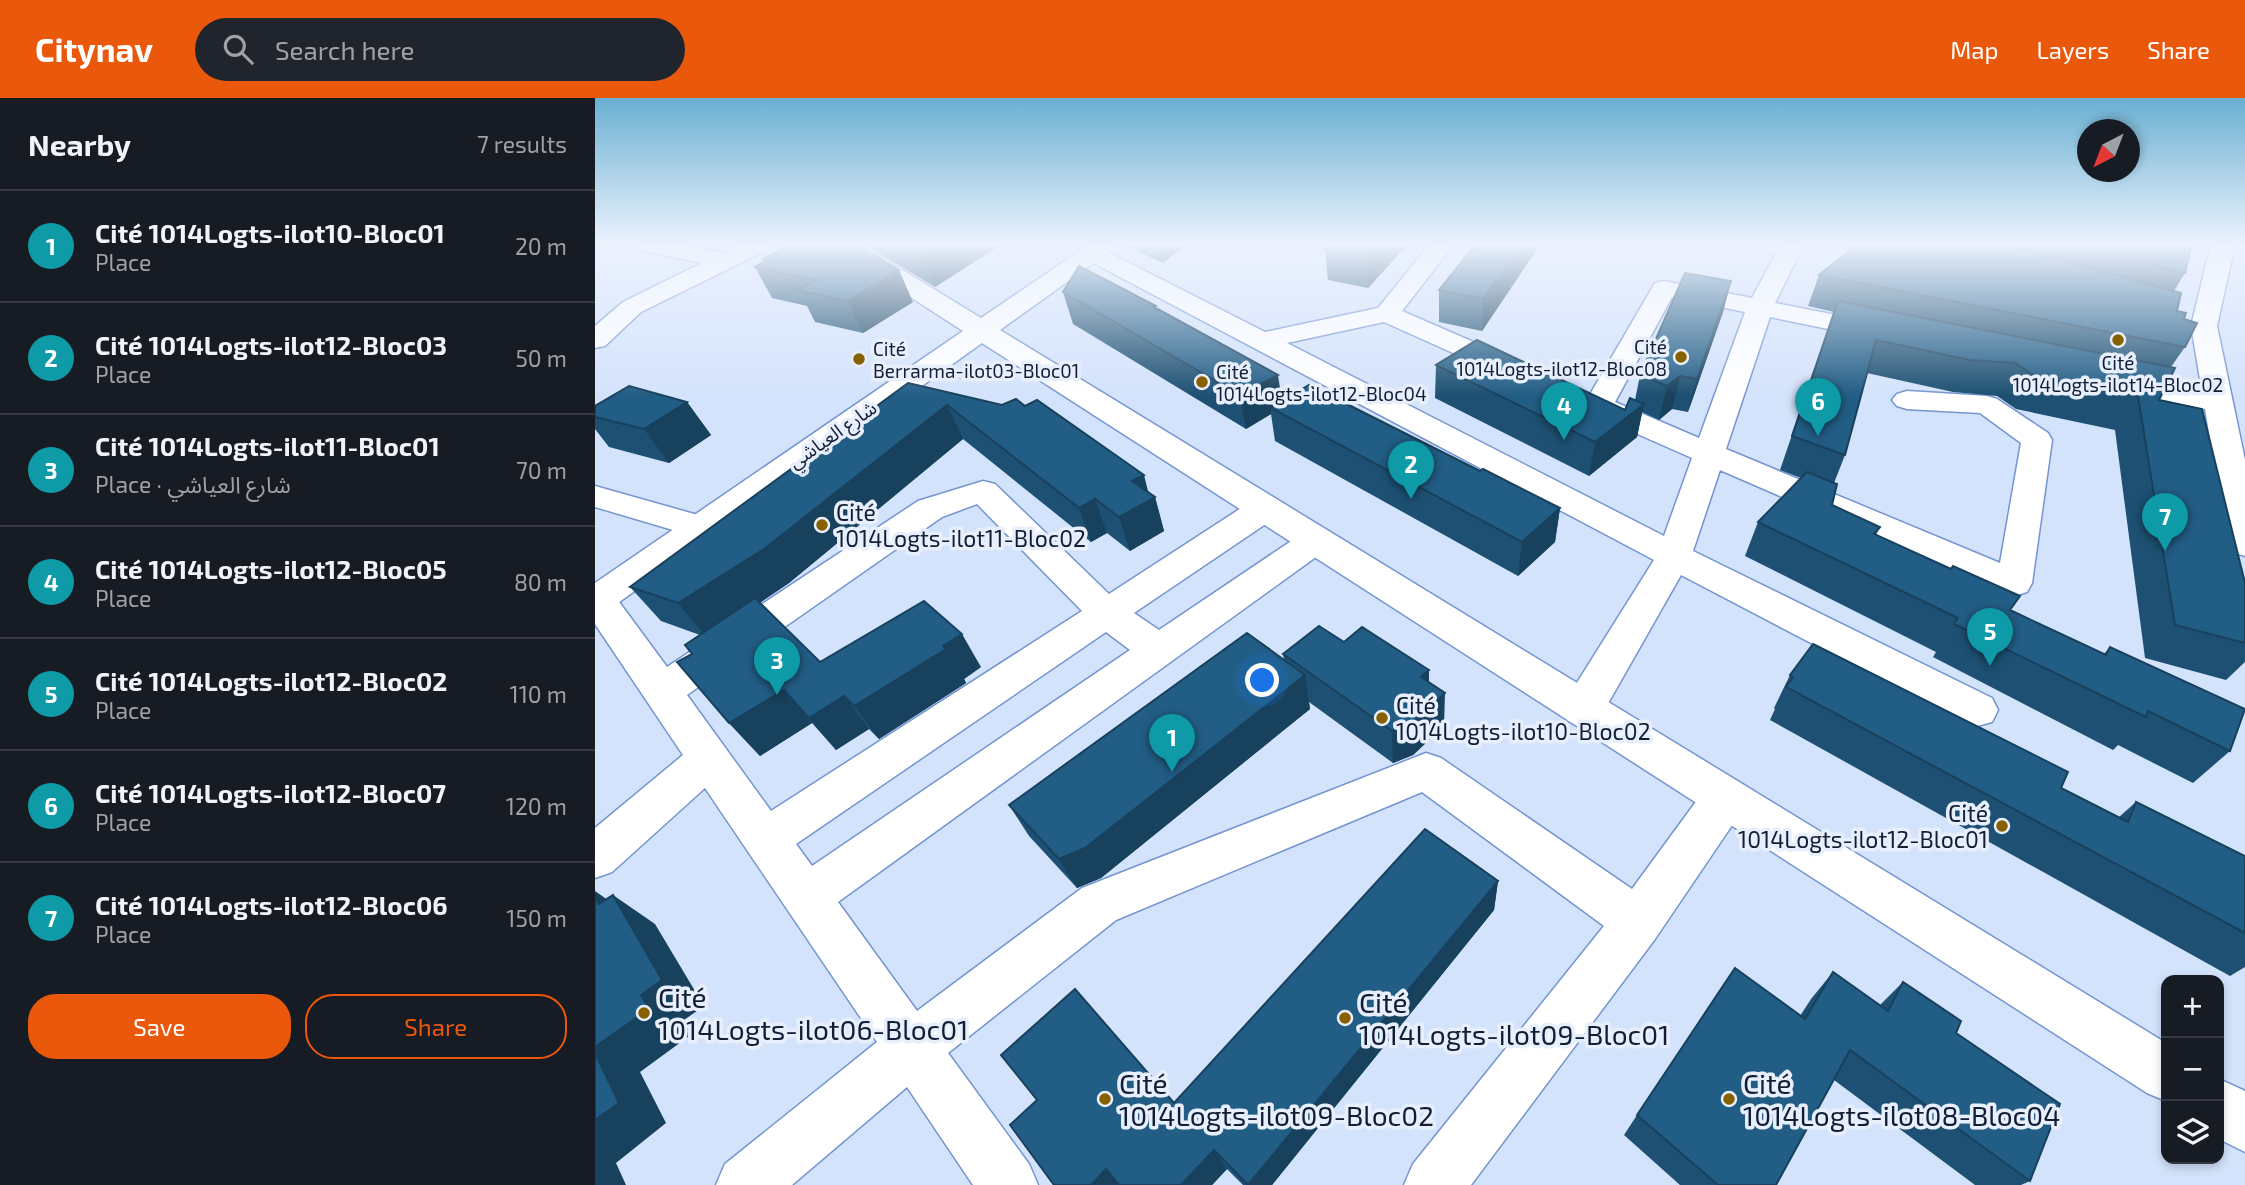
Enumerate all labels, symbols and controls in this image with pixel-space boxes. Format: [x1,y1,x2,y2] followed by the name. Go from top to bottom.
[195,18,685,81] search box
[35,29,153,69] text: Citynav
[219,30,257,68] icon: search
[275,34,415,65] text: Search here
[1950,35,1998,64] text: Map
[2036,35,2109,64] text: Layers
[2147,35,2210,64] text: Share
[2077,119,2140,182] north arrow
[28,126,131,162] text: Nearby
[477,130,567,158] text: 7 results
[95,217,445,248] text: Cité 1014Logts-ilot10-Bloc01
[46,232,56,260] text: 1
[515,232,567,260] text: 20 m
[95,248,151,276] text: Place
[95,329,447,360] text: Cité 1014Logts-ilot12-Bloc03
[2110,332,2126,348] marker: Cité 1014Logts-ilot14-Bloc02
[1457,335,1667,380] place label: Cité 1014Logts-ilot12-Bloc08
[873,337,1079,382] place label: Cité Berrarma-ilot03-Bloc01
[44,344,58,372] text: 2
[516,344,567,372] text: 50 m
[1673,349,1689,365] marker: Cité 1014Logts-ilot12-Bloc08
[851,351,867,367] marker: Cité Berrarma-ilot03-Bloc01
[2013,351,2223,396] place label: Cité 1014Logts-ilot14-Bloc02
[95,360,151,388] text: Place
[1216,360,1427,405] place label: Cité 1014Logts-ilot12-Bloc04
[1194,374,1210,390] marker: Cité 1014Logts-ilot12-Bloc04
[1795,378,1841,436] pin: 6
[1541,382,1587,440] pin: 4
[784,395,883,476] street label: شارع العياشي
[95,430,440,461] text: Cité 1014Logts-ilot11-Bloc01
[1388,441,1434,499] pin: 2
[44,456,58,484] text: 3
[516,456,567,484] text: 70 m
[95,470,291,498] text: Place · شارع العياشي
[2142,493,2188,551] pin: 7
[836,498,1086,552] place label: Cité 1014Logts-ilot11-Bloc02
[814,517,830,533] marker: Cité 1014Logts-ilot11-Bloc02
[95,553,447,584] text: Cité 1014Logts-ilot12-Bloc05
[44,568,58,596] text: 4
[514,568,567,596] text: 80 m
[95,584,151,612] text: Place
[1967,608,2013,666] pin: 5
[754,637,800,695] pin: 3
[1245,663,1279,697] your location
[95,665,447,696] text: Cité 1014Logts-ilot12-Bloc02
[45,680,57,708] text: 5
[510,680,567,708] text: 110 m
[1396,691,1651,745] place label: Cité 1014Logts-ilot10-Bloc02
[95,696,151,724] text: Place
[1374,710,1390,726] marker: Cité 1014Logts-ilot10-Bloc02
[1149,714,1195,772] pin: 1
[95,777,446,808] text: Cité 1014Logts-ilot12-Bloc07
[44,792,58,820] text: 6
[506,792,567,820] text: 120 m
[1738,799,1988,853] place label: Cité 1014Logts-ilot12-Bloc01
[95,808,151,836] text: Place
[1994,818,2010,834] marker: Cité 1014Logts-ilot12-Bloc01
[95,889,448,920] text: Cité 1014Logts-ilot12-Bloc06
[45,904,57,932] text: 7
[506,904,567,932] text: 150 m
[95,920,151,948] text: Place
[2161,975,2224,1164] map controls
[2161,975,2224,1038] button: +
[658,980,968,1046] place label: Cité 1014Logts-ilot06-Bloc01
[1359,985,1669,1051] place label: Cité 1014Logts-ilot09-Bloc01
[28,994,291,1059] button: Save
[305,994,567,1059] button: Share
[636,1005,652,1021] marker: Cité 1014Logts-ilot06-Bloc01
[1337,1010,1353,1026] marker: Cité 1014Logts-ilot09-Bloc01
[2161,1038,2224,1101] button: −
[1119,1066,1434,1132] place label: Cité 1014Logts-ilot09-Bloc02
[1743,1066,2060,1132] place label: Cité 1014Logts-ilot08-Bloc04
[1097,1091,1113,1107] marker: Cité 1014Logts-ilot09-Bloc02
[1721,1091,1737,1107] marker: Cité 1014Logts-ilot08-Bloc04
[2161,1101,2224,1164] button: layers

